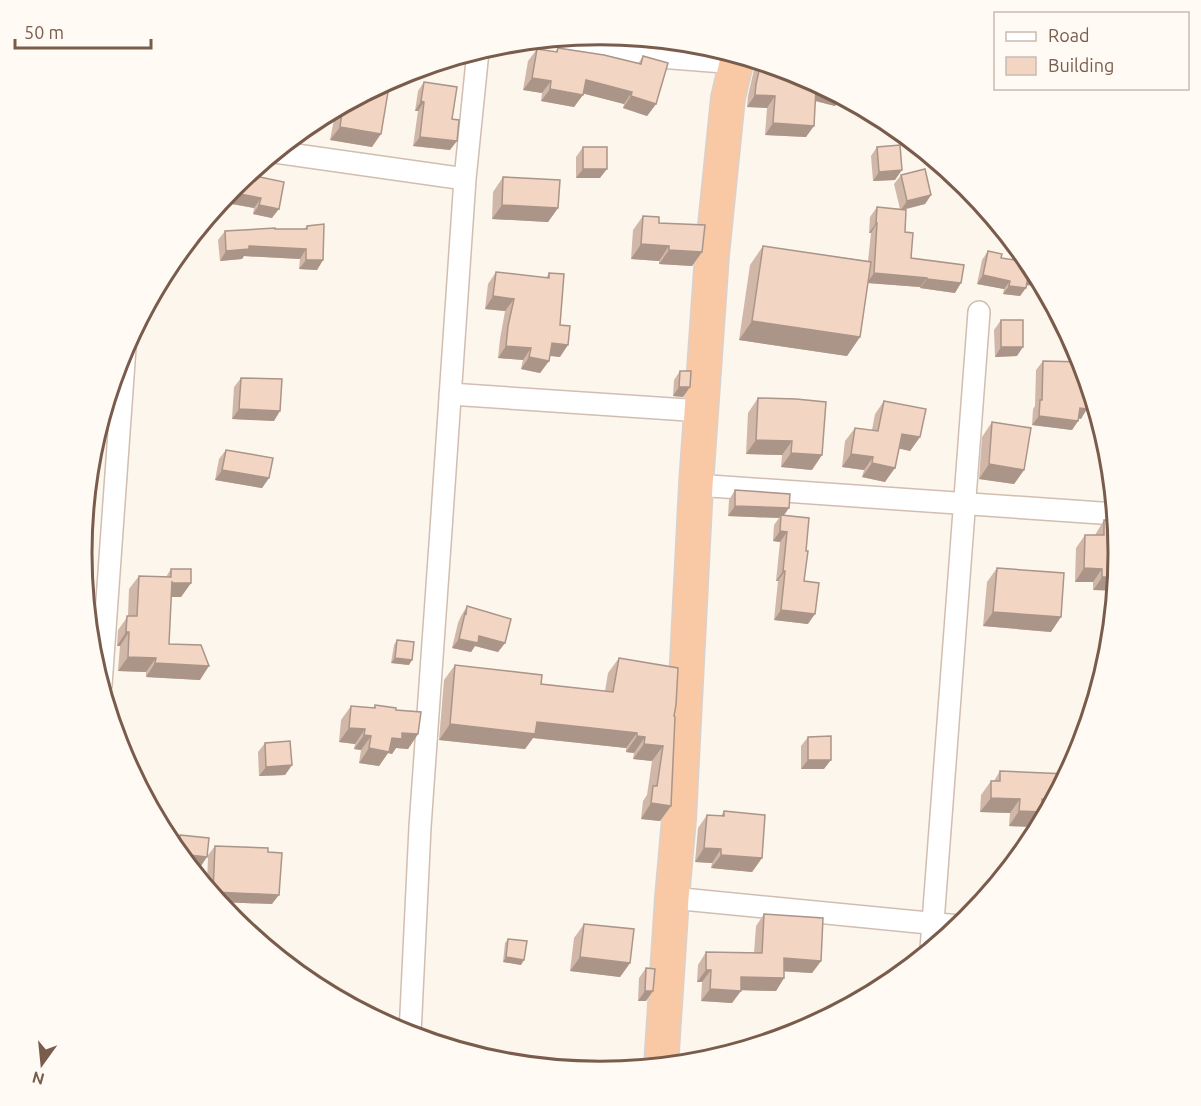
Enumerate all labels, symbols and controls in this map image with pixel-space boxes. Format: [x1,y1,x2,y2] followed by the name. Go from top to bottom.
[15,12,152,50] scale bar
[994,12,1189,90] legend
[24,22,64,42] text: 50 m
[1048,25,1090,45] text: Road
[1048,55,1114,75] text: Building
[12,1034,72,1094] north arrow
[30,1068,46,1089] text: N

